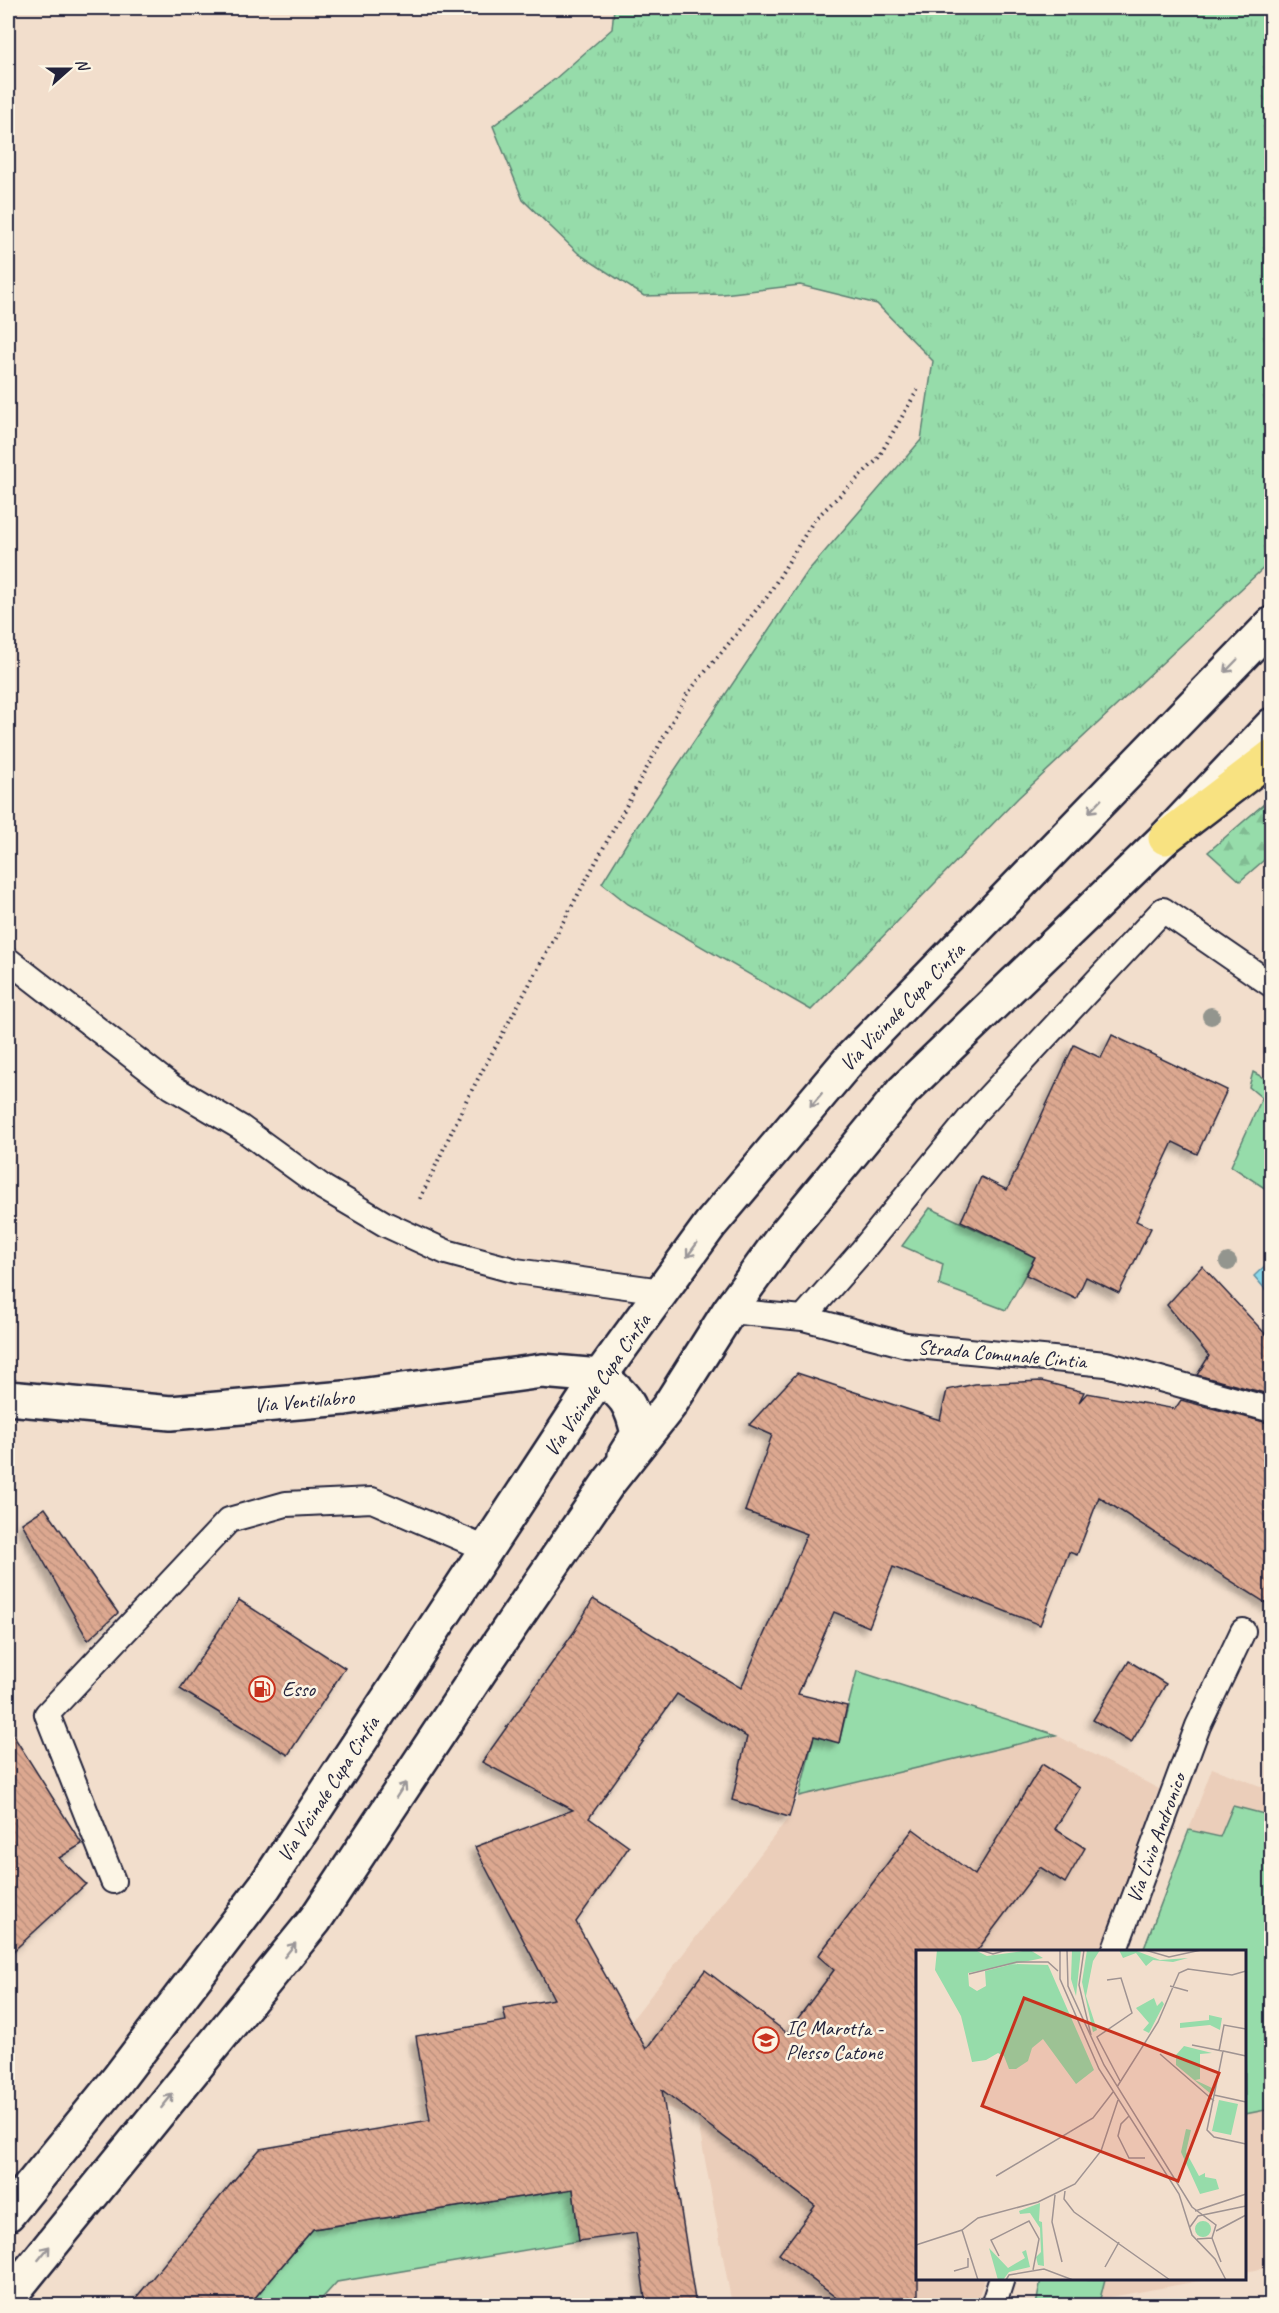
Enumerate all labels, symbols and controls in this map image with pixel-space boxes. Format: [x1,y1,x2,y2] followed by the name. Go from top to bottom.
[39,39,99,99] north arrow
[71,56,94,75] text: N
[1223,659,1238,674] one-way arrow
[1088,799,1102,814] one-way arrow
[834,936,971,1077] street label: Via Vicinale Cupa Cintia
[810,1091,823,1107] one-way arrow
[686,1241,698,1257] one-way arrow
[538,1307,657,1461] street label: Via Vicinale Cupa Cintia
[917,1334,1090,1375] street label: Strada Comunale Cintia
[253,1384,357,1418] street label: Via Ventilabro
[247,1674,277,1704] fuel station icon: Esso
[282,1676,316,1702] place label: Esso
[271,1710,386,1867] street label: Via Vicinale Cupa Cintia
[1121,1767,1192,1906] street label: Via Livio Andronico
[395,1782,407,1798] one-way arrow
[284,1942,297,1958] one-way arrow
[916,1950,1246,2280] inset map
[786,2015,884,2065] place label: IC Marotta - Plesso Catone
[751,2025,781,2055] school or university icon: IC Marotta - Plesso Catone
[161,2093,174,2109] one-way arrow
[38,2245,51,2261] one-way arrow

